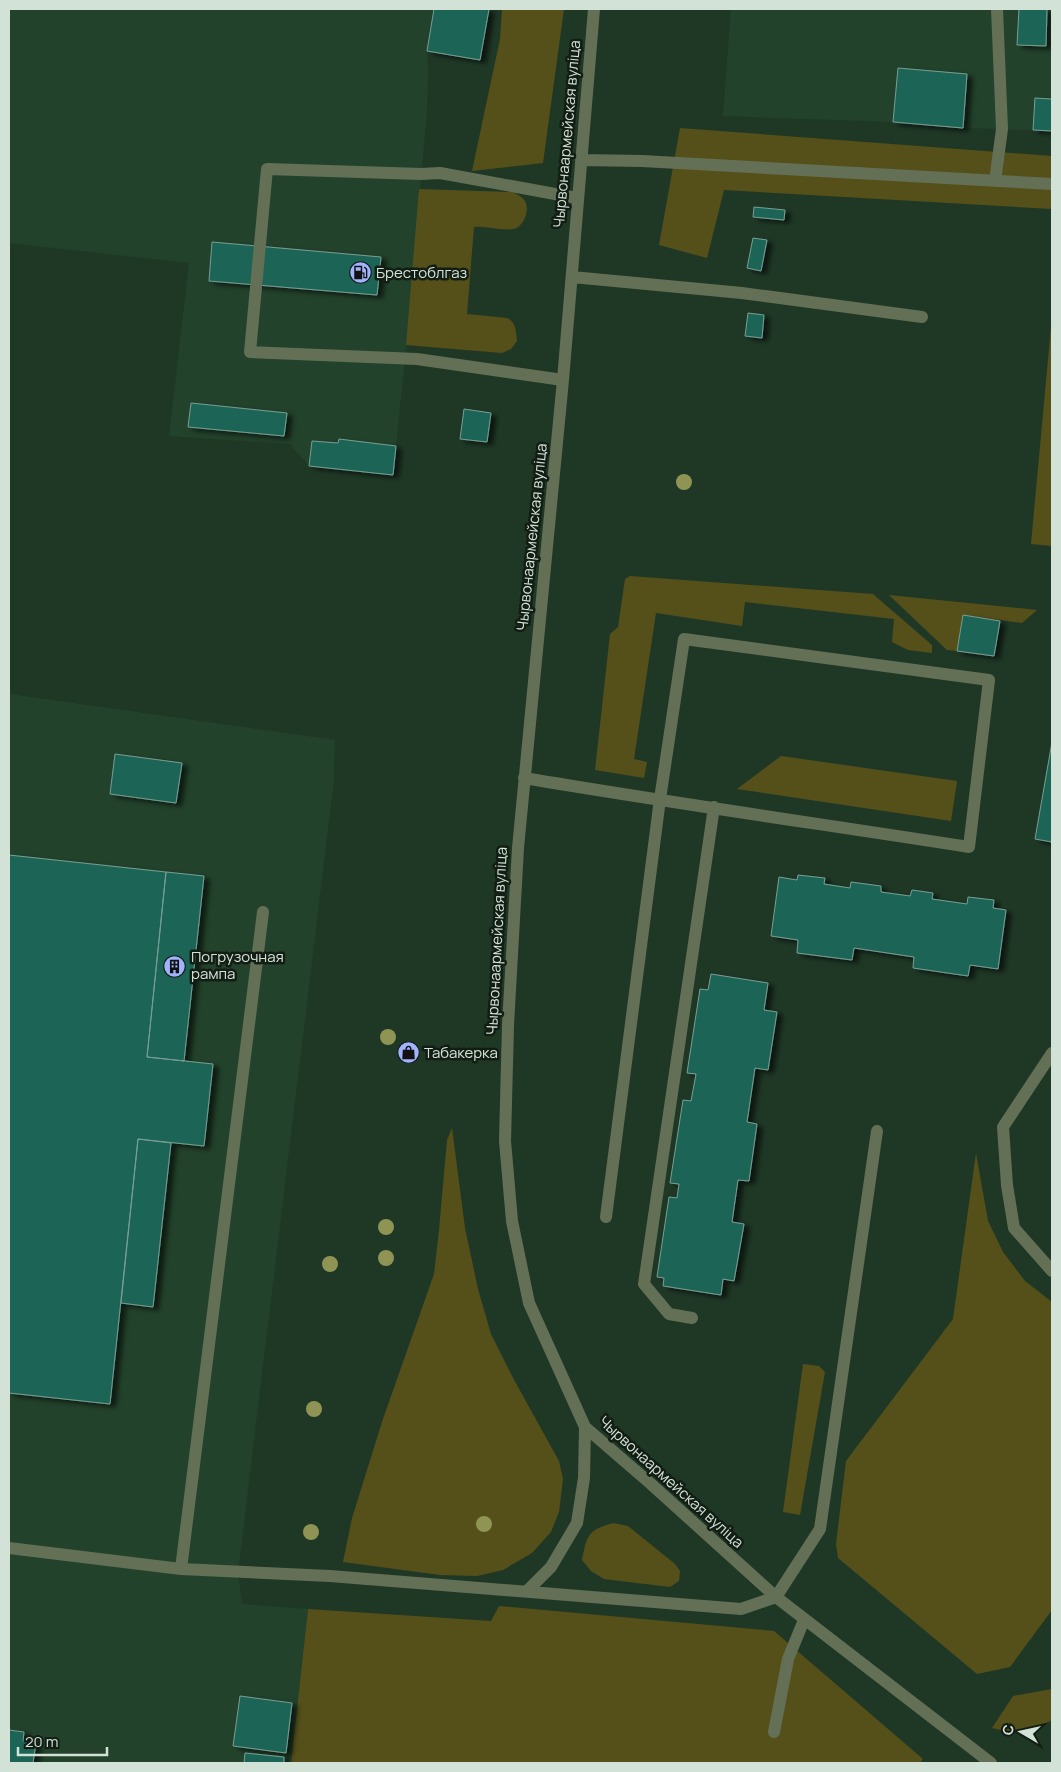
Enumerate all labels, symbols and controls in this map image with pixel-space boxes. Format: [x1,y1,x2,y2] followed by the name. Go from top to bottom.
[548,39,585,229] street label: Чырвонаармейская вуліца
[348,261,372,285] fuel station icon: Брестоблгаз
[376,262,467,283] place label: Брестоблгаз
[511,442,552,632] street label: Чырвонаармейская вуліца
[481,846,512,1036] street label: Чырвонаармейская вуліца
[191,946,284,984] place label: Погрузочная рампа
[163,954,187,978] building icon: Погрузочная рампа
[396,1041,420,1065] shop icon: Табакерка
[424,1042,498,1063] place label: Табакерка
[594,1411,748,1552] street label: Чырвонаармейская вуліца
[996,1707,1046,1757] north arrow
[997,1723,1018,1736] text: С
[18,1724,106,1756] scale bar
[25,1731,58,1752] text: 20 m

